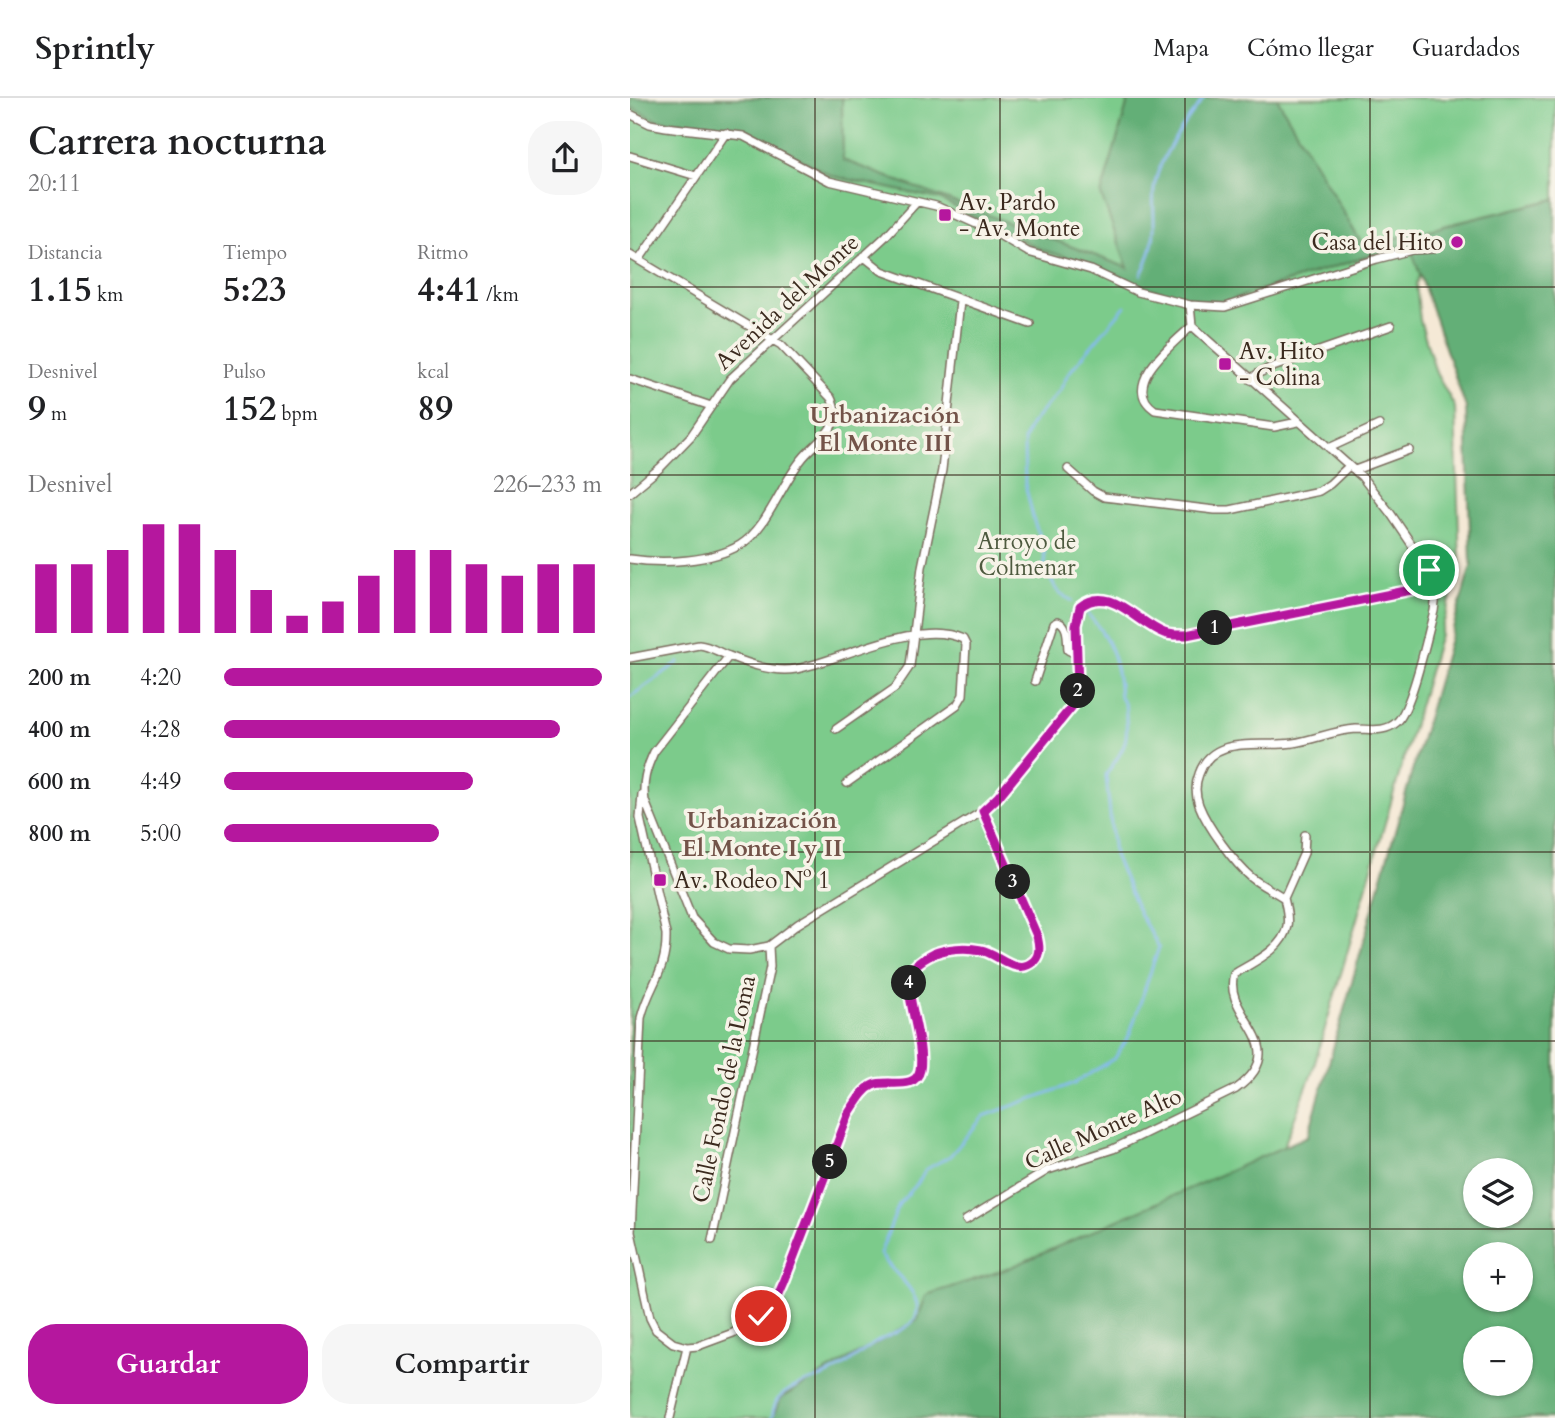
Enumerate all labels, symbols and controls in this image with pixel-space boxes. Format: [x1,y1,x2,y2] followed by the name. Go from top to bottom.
[35,26,155,71] text: Sprintly
[1153,32,1209,65] text: Mapa
[1247,32,1374,65] text: Cómo llegar
[1412,32,1520,65] text: Guardados
[28,116,327,168] text: Carrera nocturna
[528,121,602,195] button: share
[28,168,81,199] text: 20:11
[959,187,1080,244] place label: Av. Pardo - Av. Monte
[937,207,953,223] marker: Av. Pardo - Av. Monte
[708,227,866,377] street label: Avenida del Monte
[1312,227,1443,258] place label: Casa del Hito
[1449,234,1465,250] marker: Casa del Hito
[28,240,102,266] text: Distancia
[223,240,287,266] text: Tiempo
[417,240,468,266] text: Ritmo
[28,266,92,314] text: 1.15
[223,266,287,314] text: 5:23
[417,266,481,314] text: 4:41
[92,282,123,308] text: km
[481,282,519,308] text: /km
[1239,336,1324,393] place label: Av. Hito - Colina
[1217,356,1233,372] marker: Av. Hito - Colina
[28,359,98,385] text: Desnivel
[223,359,266,385] text: Pulso
[417,359,449,385] text: kcal
[28,385,46,433] text: 9
[223,385,276,433] text: 152
[417,385,453,433] text: 89
[810,399,961,460] district label: Urbanización El Monte III
[46,401,67,427] text: m
[276,401,318,427] text: bpm
[28,469,112,500] text: Desnivel
[493,469,602,500] text: 226–233 m
[977,526,1077,583] park label: Arroyo de Colmenar
[1399,540,1459,600] pin
[1410,551,1448,589] icon: arrive
[1198,610,1232,646] pin: 1
[1210,614,1219,640] text: 1
[28,662,91,693] text: 200 m
[140,662,181,693] text: 4:20
[1060,674,1096,708] pin: 2
[1073,677,1082,703] text: 2
[28,714,91,745] text: 400 m
[140,714,181,745] text: 4:28
[28,766,91,797] text: 600 m
[140,766,181,797] text: 4:49
[682,804,842,865] district label: Urbanización El Monte I y II
[28,818,91,849] text: 800 m
[140,818,181,849] text: 5:00
[996,864,1030,900] pin: 3
[674,865,830,896] place label: Av. Rodeo Nº 1
[1008,868,1017,894] text: 3
[652,872,668,888] marker: Av. Rodeo Nº 1
[892,966,926,1001] pin: 4
[904,969,913,995] text: 4
[685,972,763,1206] street label: Calle Fondo de la Loma
[1020,1081,1186,1177] street label: Calle Monte Alto
[812,1144,848,1180] pin: 5
[825,1148,834,1174] text: 5
[1463,1158,1533,1396] map controls
[1463,1158,1533,1228] button: layers
[1463,1242,1533,1312] button: +
[731,1286,791,1346] pin
[742,1297,780,1335] icon: check
[28,1324,308,1404] button: Guardar
[322,1324,602,1404] button: Compartir
[1463,1326,1533,1396] button: −

